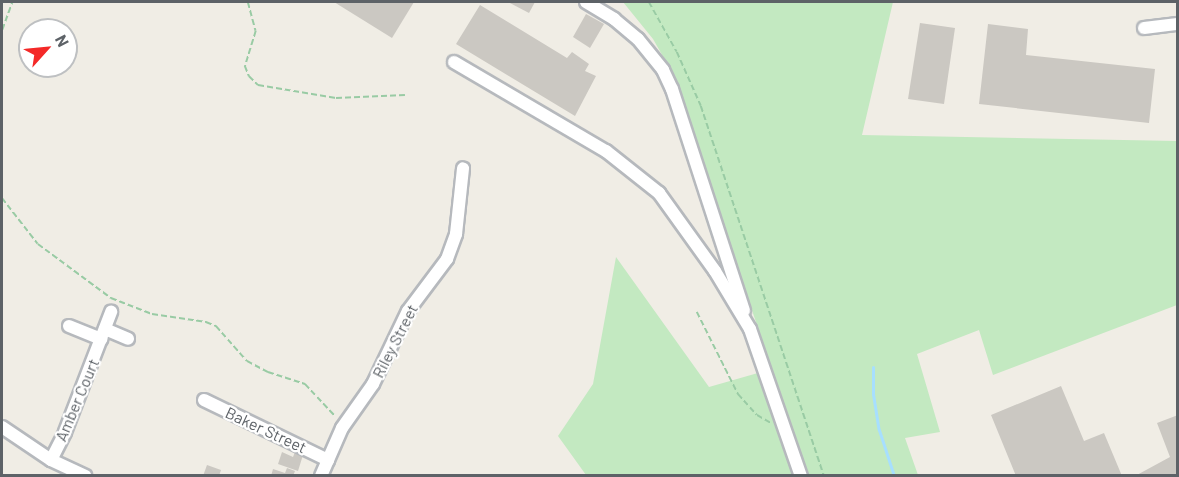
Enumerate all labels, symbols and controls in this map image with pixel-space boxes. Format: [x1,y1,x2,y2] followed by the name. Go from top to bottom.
[18,18,78,78] north arrow
[52,31,74,50] text: N
[368,301,422,381] street label: Riley Street
[51,356,103,444] street label: Amber Court
[222,403,310,457] street label: Baker Street

